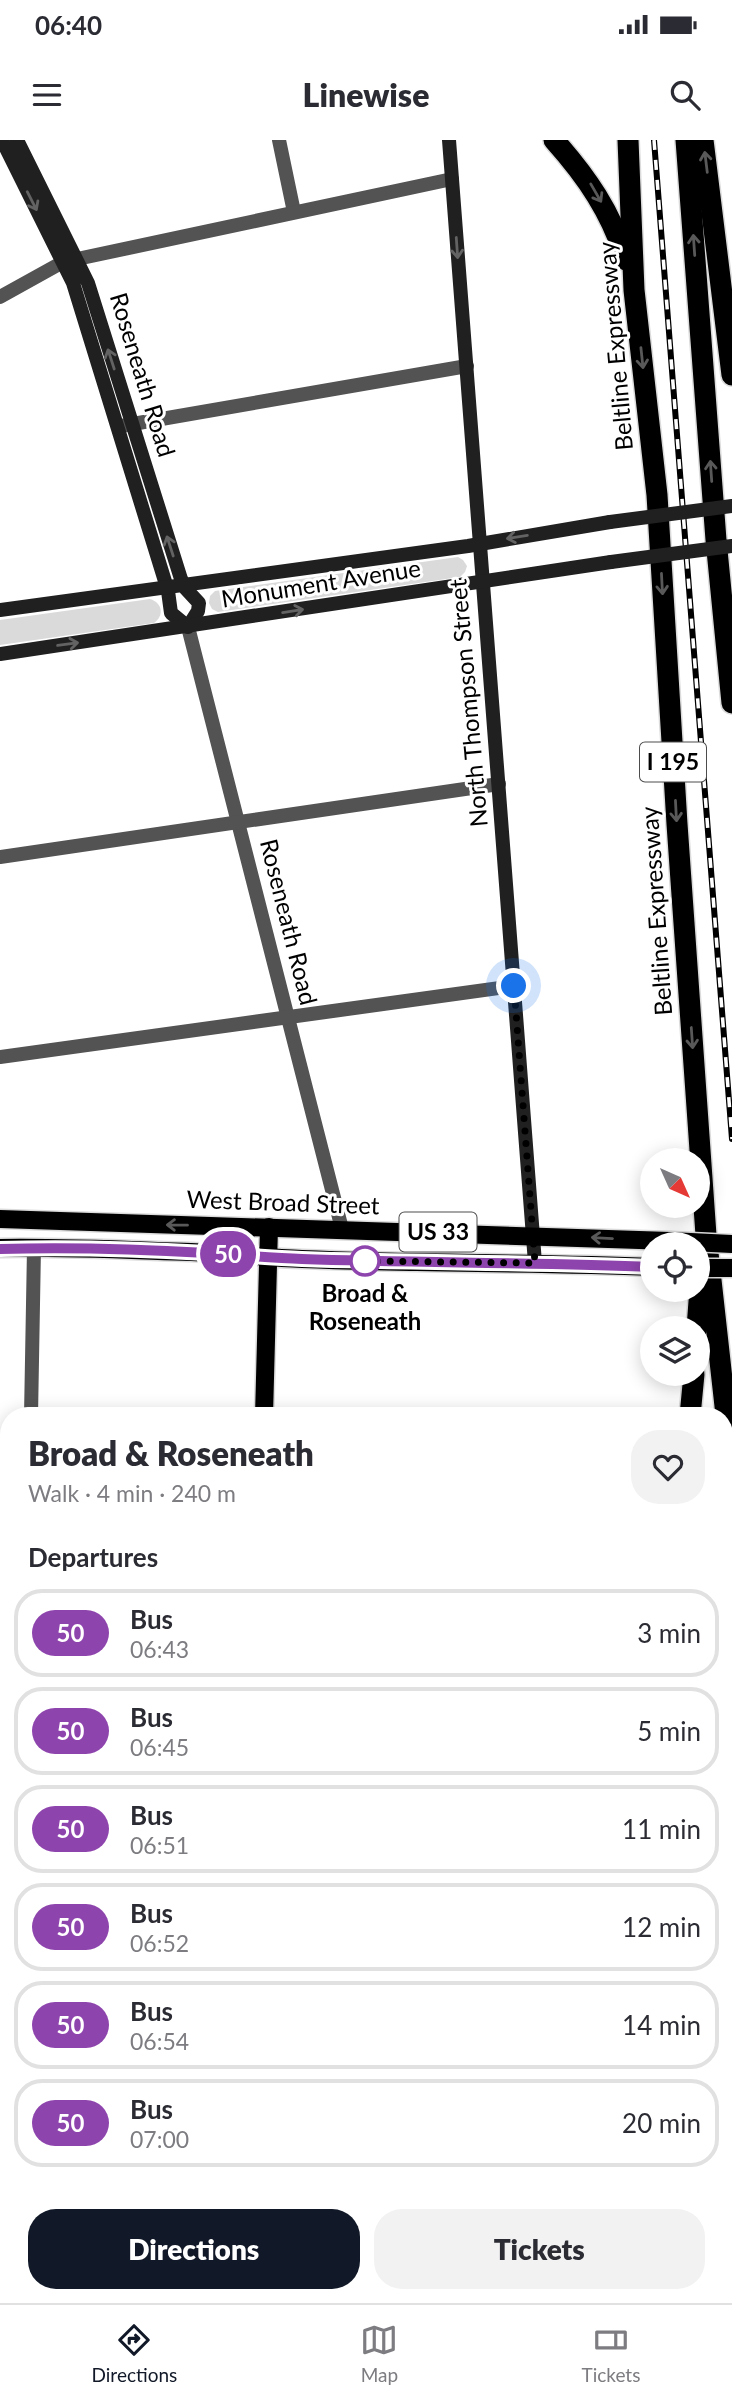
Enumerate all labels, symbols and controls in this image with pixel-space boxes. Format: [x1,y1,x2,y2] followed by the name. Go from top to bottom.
[35,9,102,41] text: 06:40
[303,75,429,114] text: Linewise
[28,76,66,114] icon: menu
[666,76,704,114] icon: search
[699,151,712,173] one-way arrow
[589,183,603,203] one-way arrow
[26,190,40,211] one-way arrow
[687,234,700,256] one-way arrow
[451,236,464,258] one-way arrow
[591,240,638,452] street label: Beltline Expressway
[105,289,182,460] street label: Roseneath Road
[635,346,648,368] one-way arrow
[104,349,116,371] one-way arrow
[704,461,717,483] one-way arrow
[506,531,529,544] one-way arrow
[163,535,176,557] one-way arrow
[219,552,422,613] street label: Monument Avenue
[656,572,669,595] one-way arrow
[442,578,493,828] street label: North Thompson Street
[281,604,303,617] one-way arrow
[56,638,78,651] one-way arrow
[640,742,706,782] road number: I 195
[669,799,682,822] one-way arrow
[634,805,677,1017] street label: Beltline Expressway
[255,836,324,1008] street label: Roseneath Road
[496,968,531,1003] your location
[686,1026,699,1049] one-way arrow
[640,1148,710,1218] north arrow
[640,1148,710,1386] map controls
[186,1184,380,1219] street label: West Broad Street
[400,1212,476,1252] road number: US 33
[165,1218,188,1231] one-way arrow
[196,1231,260,1277] line badge: 50
[591,1232,614,1245] one-way arrow
[640,1232,710,1302] button: locate
[214,1239,242,1268] text: 50
[350,1246,380,1276] marker: Broad & Roseneath
[309,1278,421,1335] place label: Broad & Roseneath
[640,1316,710,1386] button: layers
[631,1430,705,1504] button: heart
[28,1433,314,1473] text: Broad & Roseneath
[28,1479,236,1507] text: Walk · 4 min · 240 m
[28,1541,158,1573] text: Departures
[130,1603,173,1635] text: Bus
[637,1617,701,1649] text: 3 min
[57,1618,84,1647] text: 50
[130,1635,189,1663] text: 06:43
[130,1701,173,1733] text: Bus
[637,1715,701,1747] text: 5 min
[57,1716,84,1745] text: 50
[130,1733,189,1761] text: 06:45
[130,1799,173,1831] text: Bus
[622,1813,701,1845] text: 11 min
[57,1814,84,1843] text: 50
[130,1831,189,1859] text: 06:51
[130,1897,173,1929] text: Bus
[622,1911,701,1943] text: 12 min
[57,1912,84,1941] text: 50
[130,1929,189,1957] text: 06:52
[130,1995,173,2027] text: Bus
[622,2009,701,2041] text: 14 min
[57,2010,84,2039] text: 50
[130,2027,189,2055] text: 06:54
[130,2093,173,2125] text: Bus
[622,2107,701,2139] text: 20 min
[57,2108,84,2137] text: 50
[130,2125,189,2153] text: 07:00
[28,2209,360,2289] button: Directions
[374,2209,705,2289] button: Tickets
[92,2321,177,2386] tab: Directions
[360,2321,398,2386] tab: Map
[582,2321,640,2386] tab: Tickets

